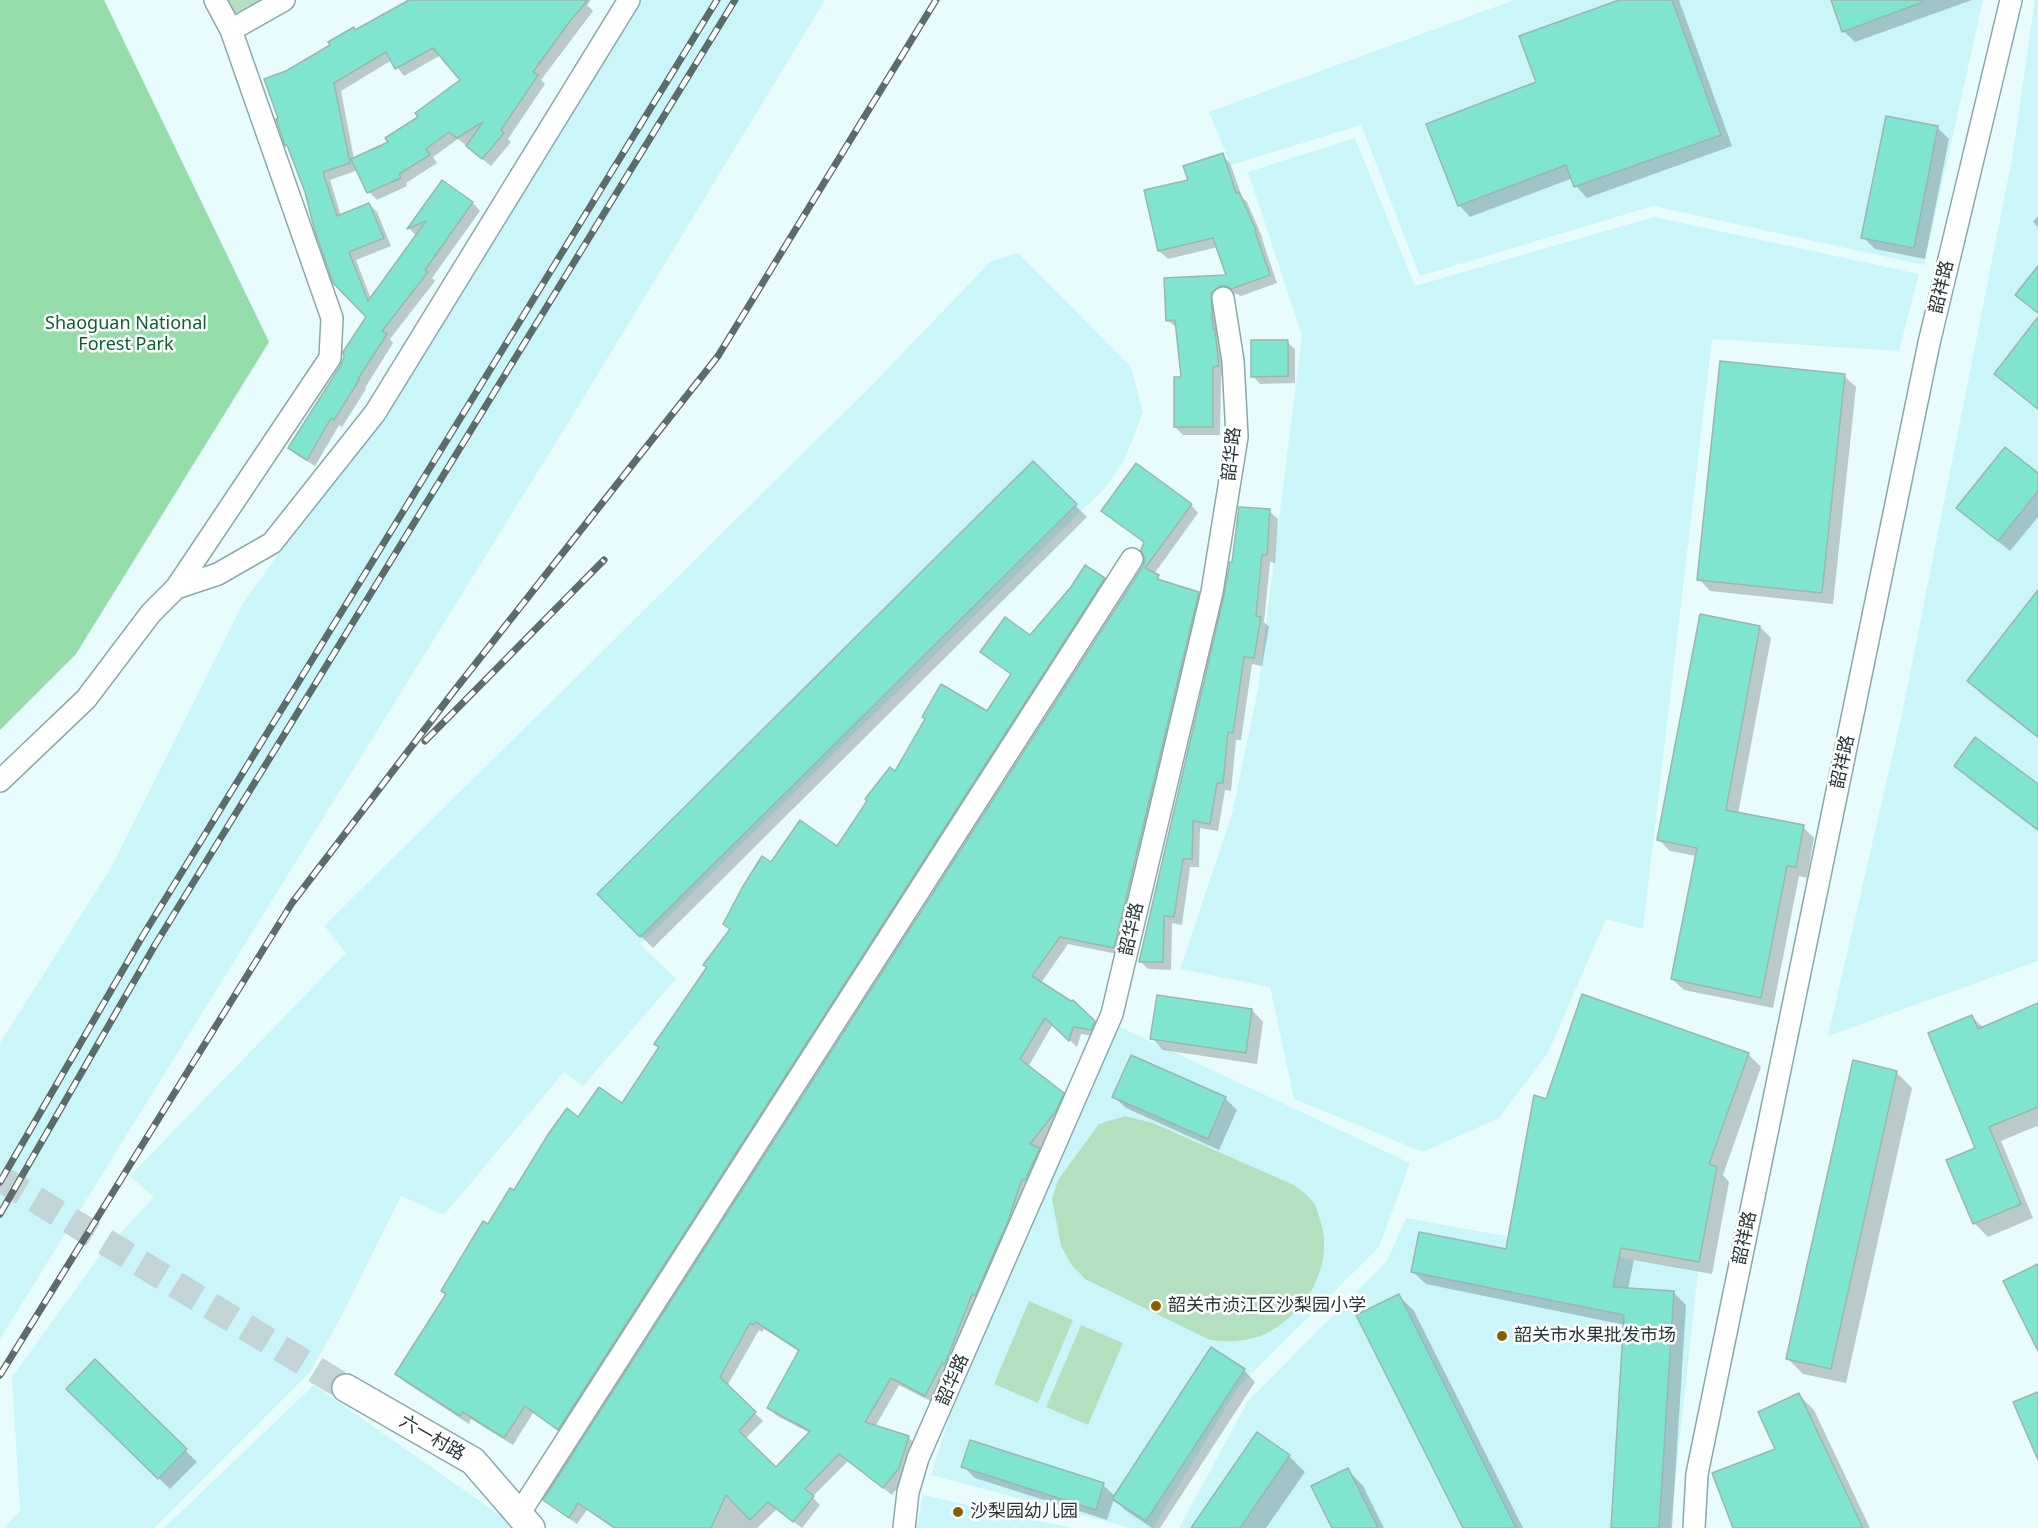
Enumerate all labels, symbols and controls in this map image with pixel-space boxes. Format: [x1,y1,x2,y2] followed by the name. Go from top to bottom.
[1925,258,1959,316] street label: 韶祥路
[45,313,207,356] park label: Shaoguan National Forest Park
[1218,426,1246,482] street label: 韶华路
[1827,733,1859,791] street label: 韶祥路
[1115,900,1149,958] street label: 韶华路
[1729,1209,1761,1267] street label: 韶祥路
[1168,1295,1366,1317] place label: 韶关市浈江区沙梨园小学
[1149,1299,1163,1313] marker: 韶关市浈江区沙梨园小学
[1514,1325,1676,1347] place label: 韶关市水果批发市场
[1495,1329,1509,1343] marker: 韶关市水果批发市场
[932,1351,974,1409] street label: 韶华路
[395,1411,469,1465] street label: 六一村路
[970,1501,1078,1523] place label: 沙梨园幼儿园
[951,1505,965,1519] marker: 沙梨园幼儿园

